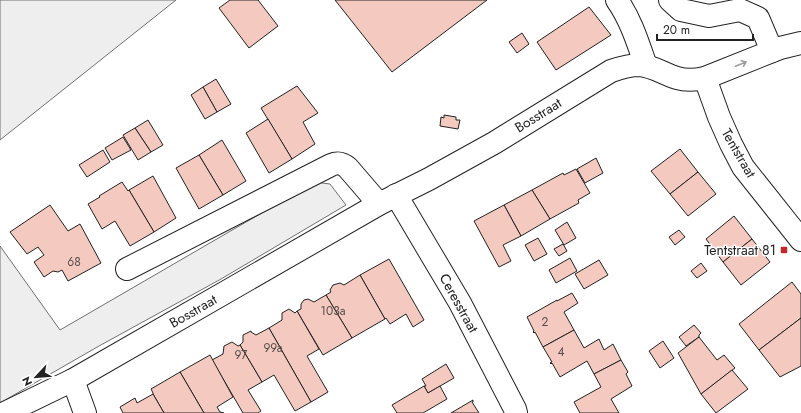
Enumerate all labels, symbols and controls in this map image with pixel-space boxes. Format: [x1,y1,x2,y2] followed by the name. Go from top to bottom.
[657,16,753,42] scale bar
[663,21,690,39] text: 20 m
[735,59,747,67] one-way arrow
[511,92,566,137] street label: Bosstraat
[717,125,761,182] street label: Tentstraat
[704,240,776,260] place label: Tentstraat 81
[779,245,789,255] marker: Tentstraat 81
[67,253,81,271] house number: 68
[435,270,484,337] street label: Ceresstraat
[166,289,221,333] street label: Bosstraat
[321,302,346,320] house number: 103a
[542,313,549,331] house number: 2
[263,339,283,357] house number: 99a
[558,343,565,361] house number: 4
[235,346,248,364] house number: 97
[16,357,56,397] north arrow
[18,374,36,389] text: N

